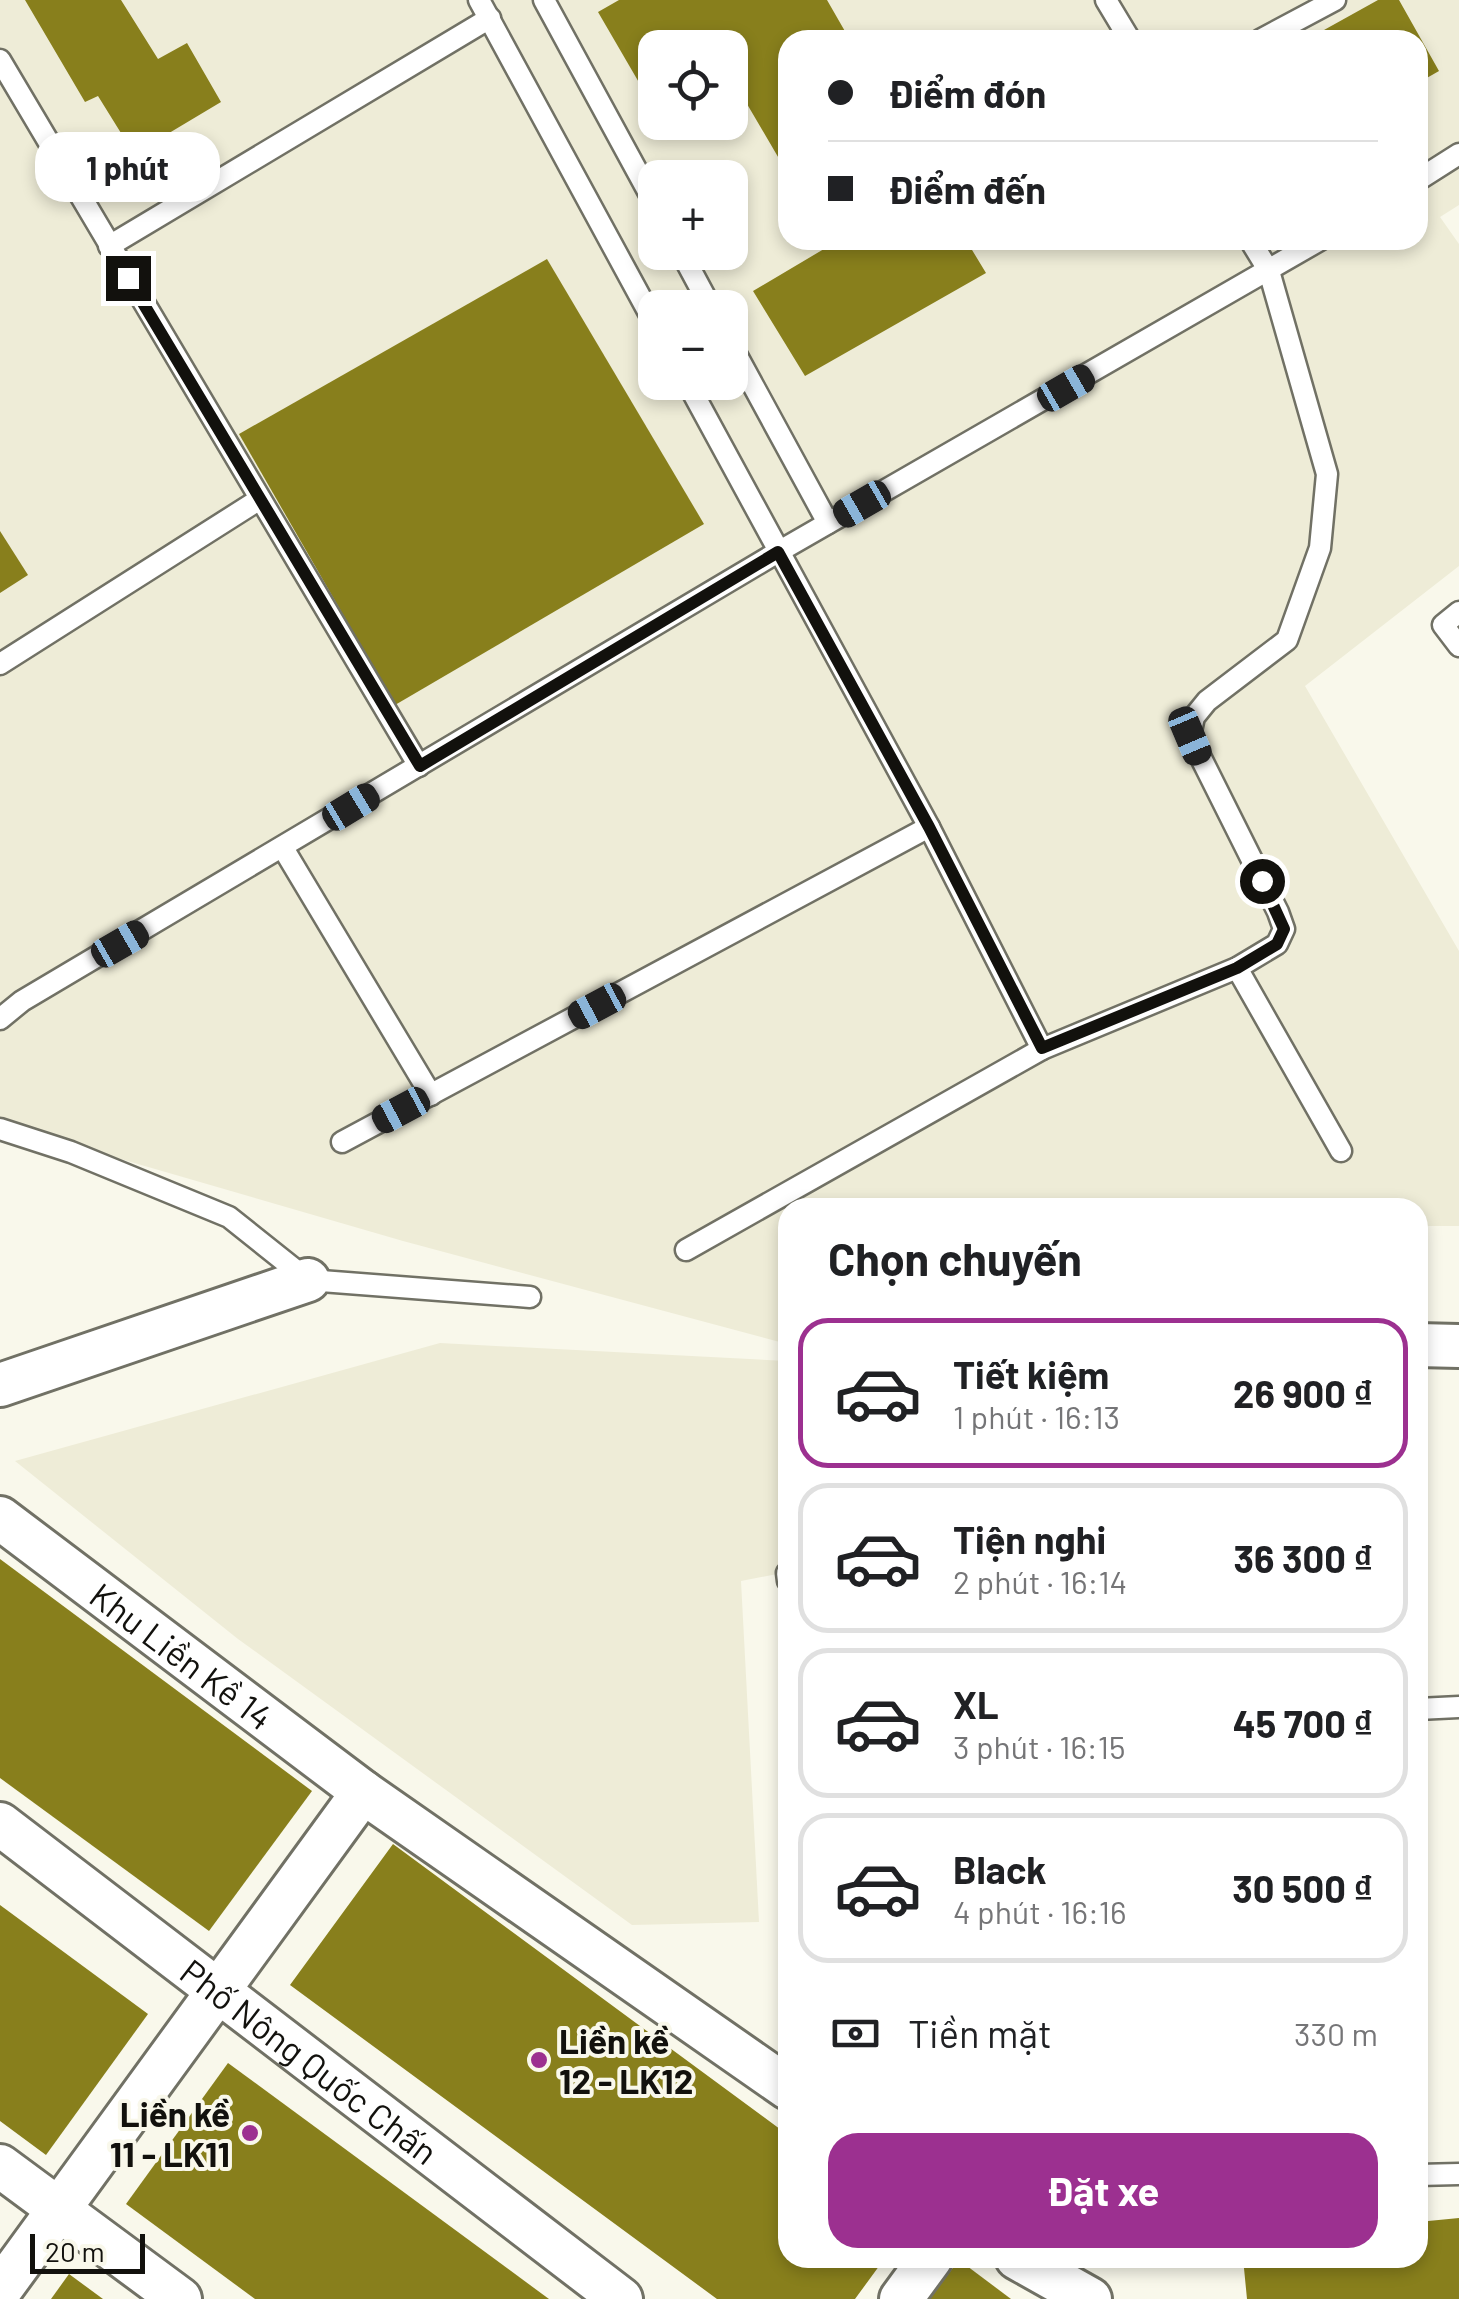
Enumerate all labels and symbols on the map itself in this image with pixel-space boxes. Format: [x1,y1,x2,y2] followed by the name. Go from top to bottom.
[36,133,220,203] callout: 1 phút
[106,256,151,301] route end
[1033,360,1099,416] car
[829,476,895,532] car
[1164,703,1216,769] car
[318,779,384,835] car
[1240,859,1285,904] route start
[87,916,153,972] car
[563,979,631,1033] car
[367,1083,435,1137] car
[83,1573,281,1738] street label: Khu Liền Kề 14
[173,1949,446,2172] street label: Phố Nông Quốc Chấn
[559,2019,693,2101] place label: Liền kề 12 - LK12
[528,2049,550,2071] marker: Liền kề 12 - LK12
[110,2092,230,2174] place label: Liền kề 11 - LK11
[239,2122,261,2144] marker: Liền kề 11 - LK11
[30,2229,145,2274] scale bar

